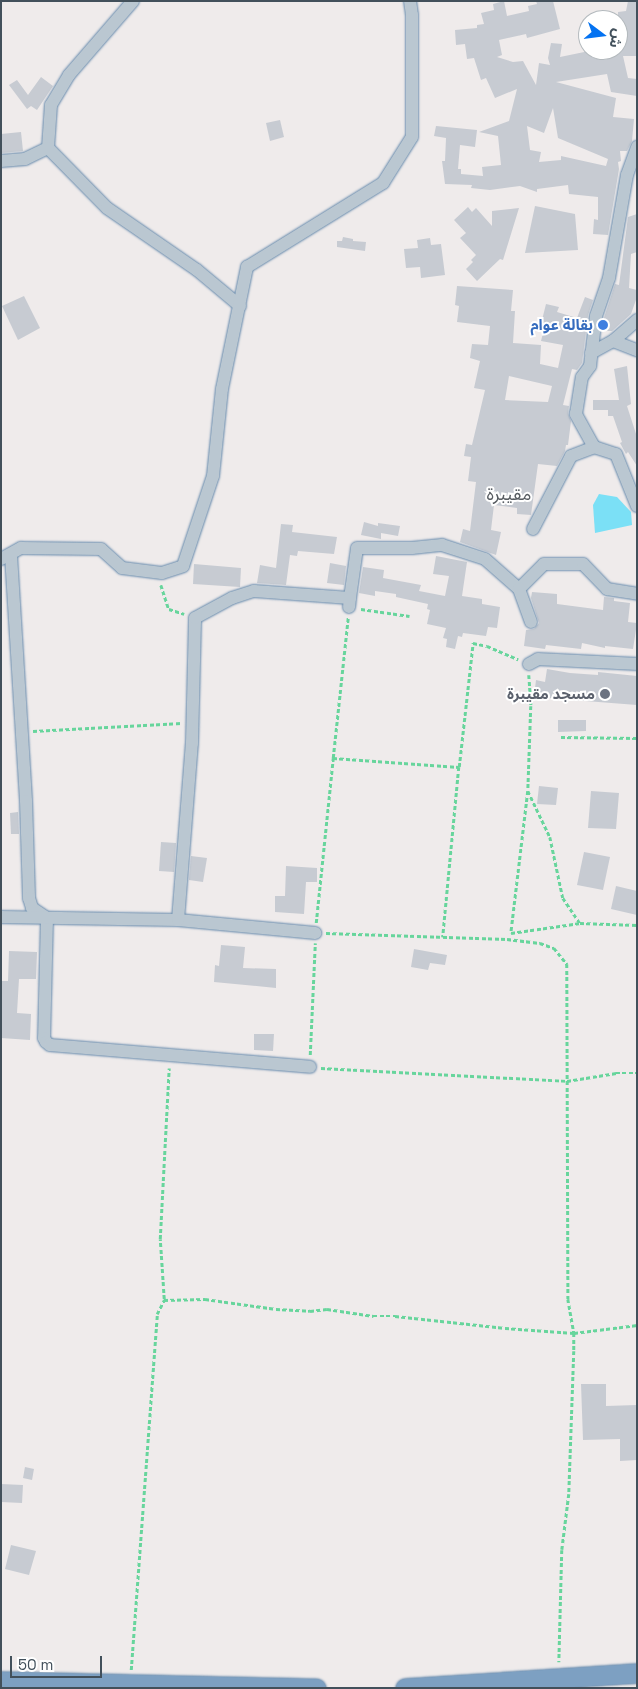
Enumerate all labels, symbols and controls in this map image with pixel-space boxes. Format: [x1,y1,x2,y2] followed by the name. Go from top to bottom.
[578,10,628,60] north arrow
[605,27,628,50] text: ش
[530,316,593,334] place label: بقالة عوام
[597,319,609,331] marker: بقالة عوام
[487,483,531,505] district label: مقيبرة
[507,685,595,703] place label: مسجد مقيبرة
[599,688,611,700] marker: مسجد مقيبرة
[12,1646,105,1678] scale bar
[18,1655,53,1674] text: 50 m

